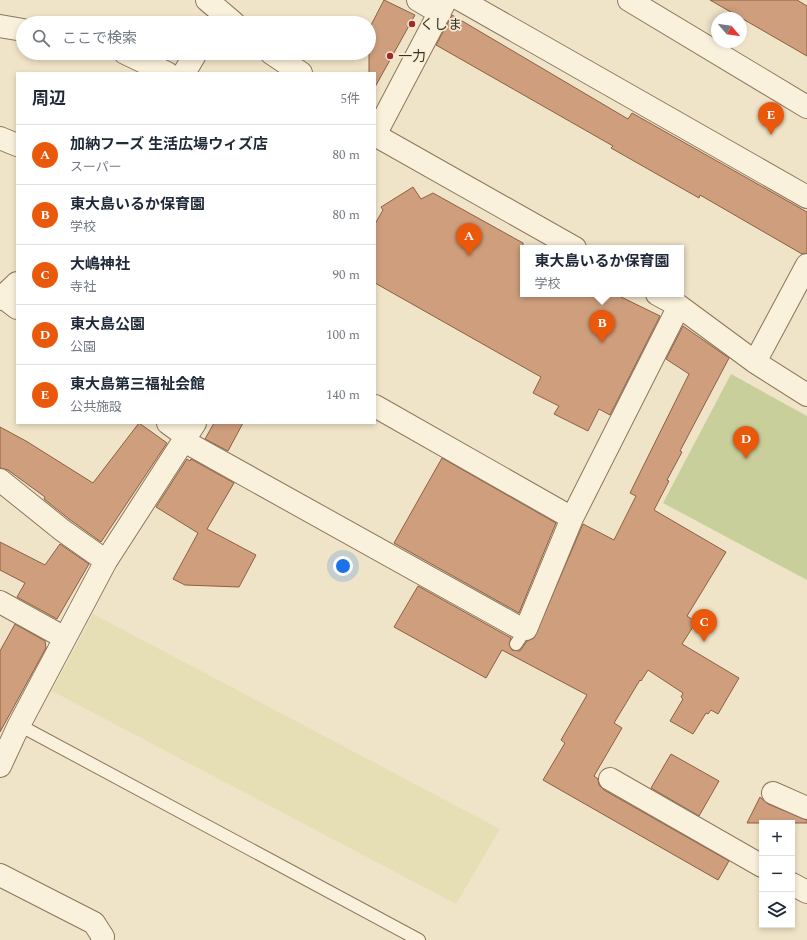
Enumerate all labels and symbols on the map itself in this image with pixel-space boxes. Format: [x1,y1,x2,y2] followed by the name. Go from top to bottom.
[711,12,747,48] north arrow
[420,14,462,35] place label: くしま
[407,19,417,29] marker: くしま
[398,46,426,67] place label: 一力
[385,51,395,61] marker: 一力
[758,102,784,135] pin: E
[456,223,482,256] pin: A
[589,310,615,343] pin: B
[733,426,759,459] pin: D
[333,556,353,576] your location
[691,609,717,642] pin: C

